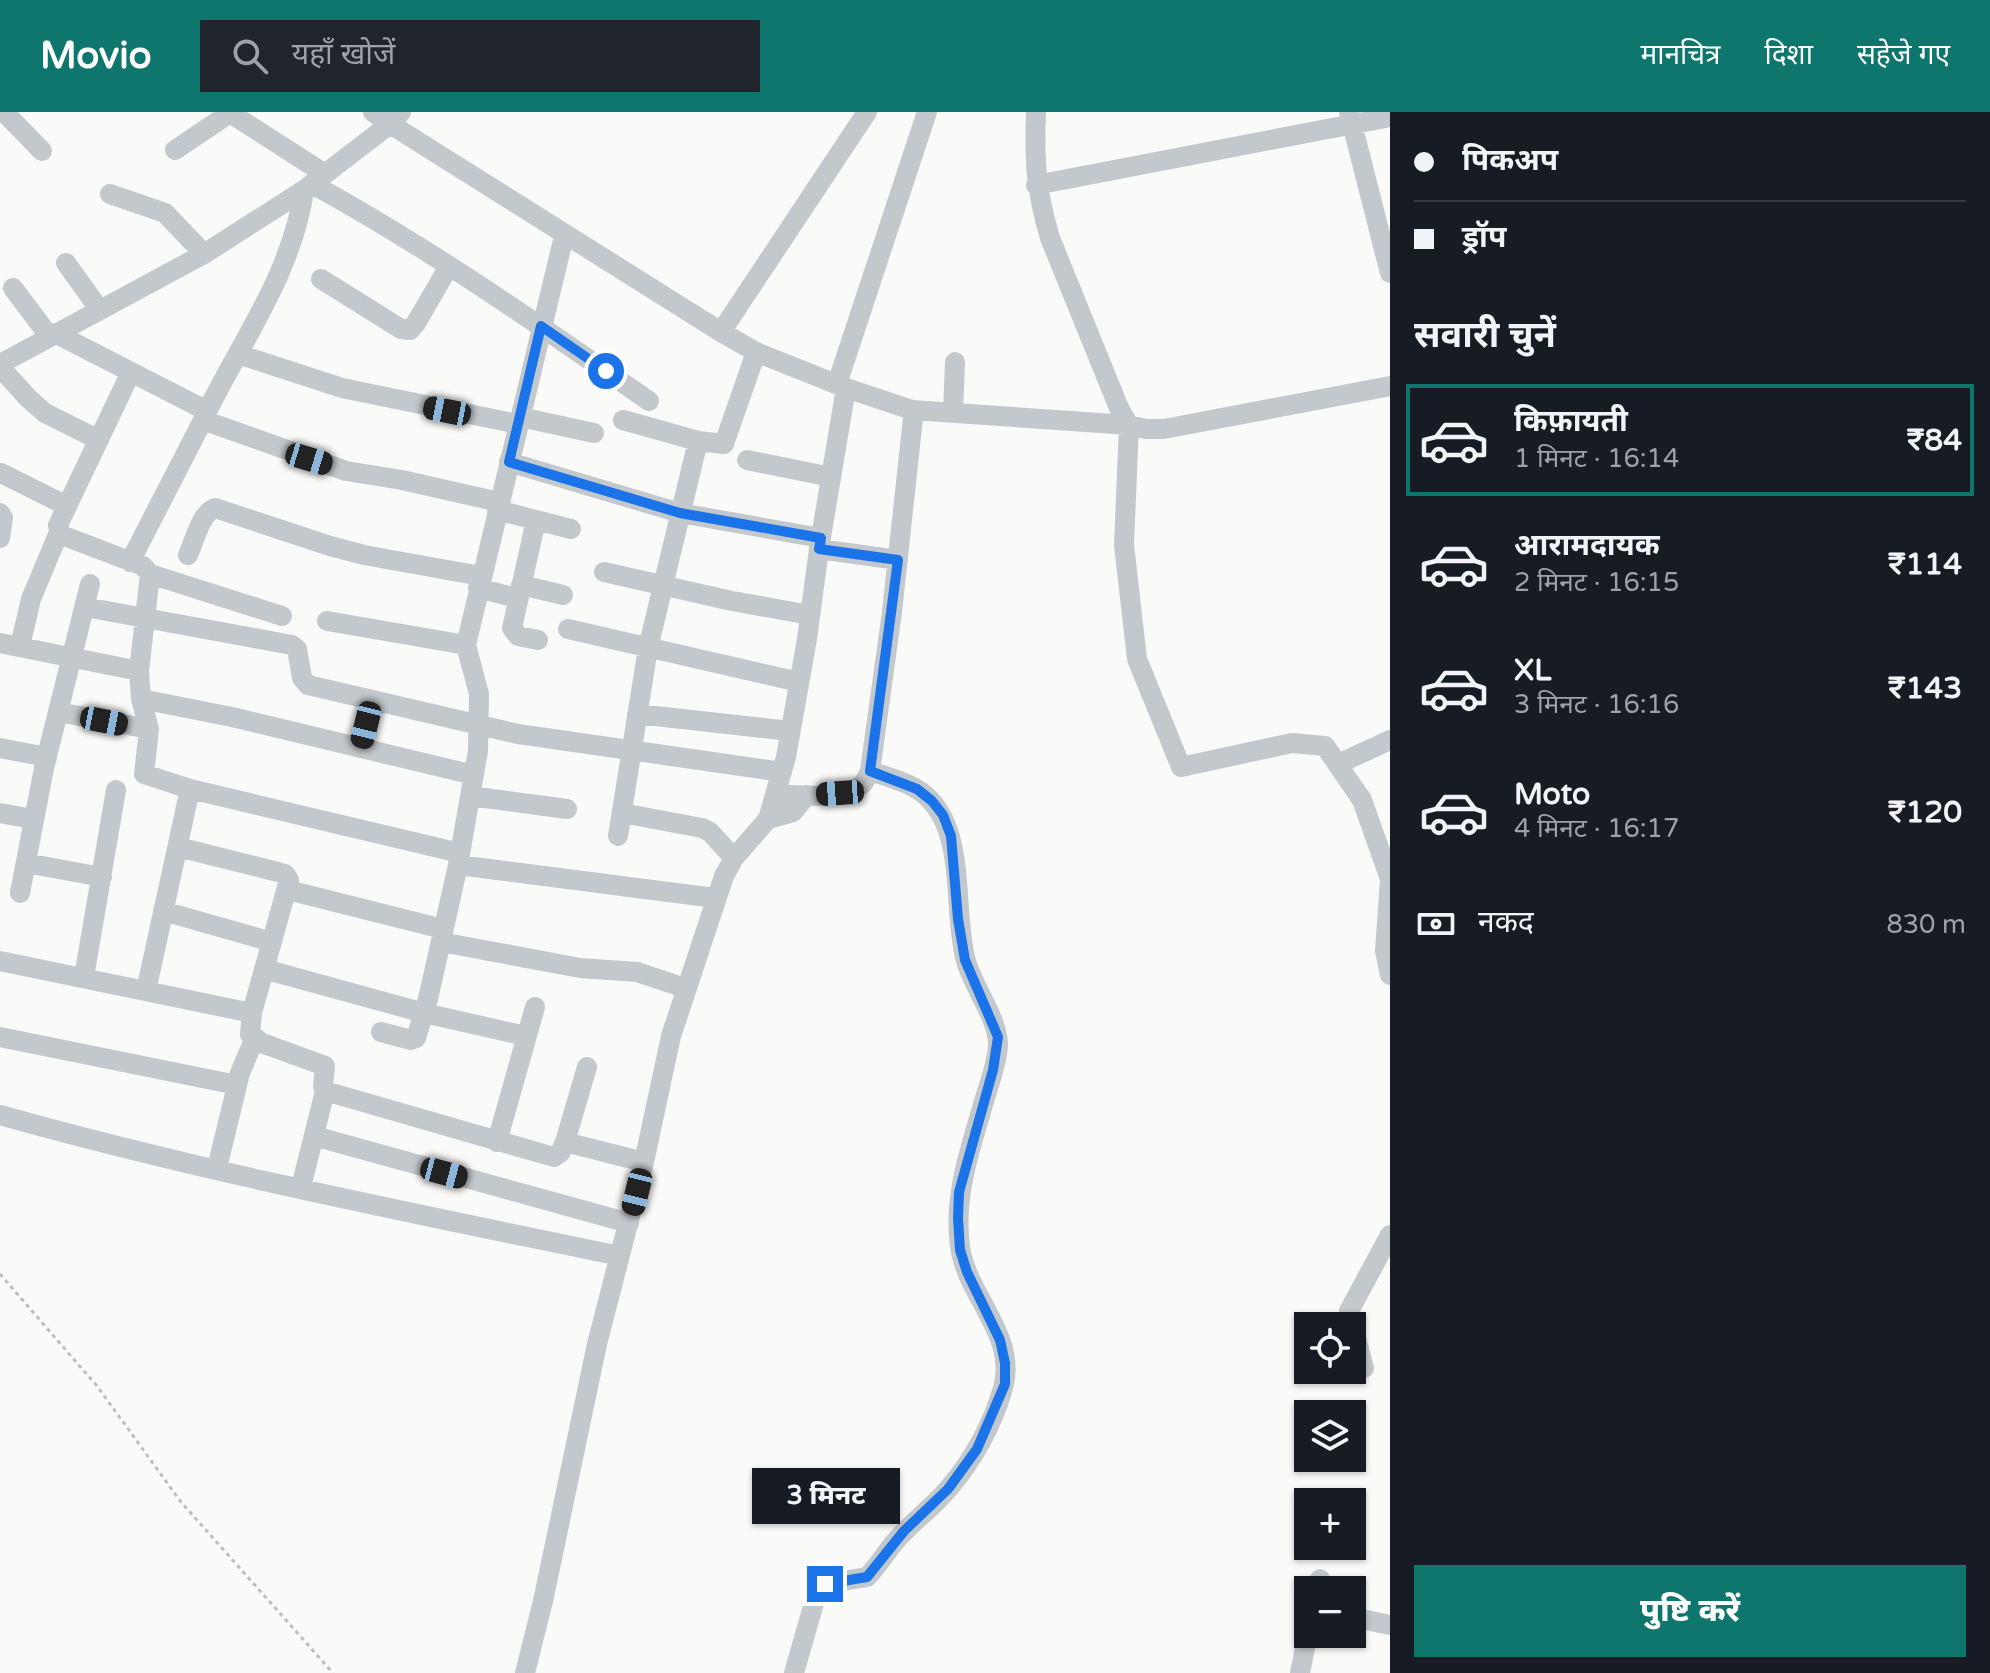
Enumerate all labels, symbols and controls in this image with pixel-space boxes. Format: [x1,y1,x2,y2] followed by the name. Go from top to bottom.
[200,20,760,92] search box
[40,33,152,79] text: Movio
[228,34,272,78] icon: search
[292,36,395,73] text: यहाँ खोजें
[1640,38,1720,72] text: मानचित्र
[1764,38,1813,72] text: दिशा
[1857,38,1950,72] text: सहेजे गए
[1462,142,1558,179] text: पिकअप
[1462,219,1506,256] text: ड्रॉप
[1414,314,1556,357] text: सवारी चुनें
[588,353,624,389] route start
[421,395,473,427] car
[1514,403,1628,440] text: किफ़ायती
[1418,404,1490,476] icon: car
[1907,422,1962,459] text: ₹84
[283,441,335,477] car
[1514,443,1679,474] text: 1 मिनट · 16:14
[1514,527,1660,564] text: आरामदायक
[1418,528,1490,600] icon: car
[1888,546,1962,583] text: ₹114
[1514,567,1679,598] text: 2 मिनट · 16:15
[1418,652,1490,724] icon: car
[1514,652,1551,689] text: XL
[1888,670,1962,707] text: ₹143
[1514,689,1679,720] text: 3 मिनट · 16:16
[349,699,383,751] car
[78,705,130,737] car
[1418,776,1490,848] icon: car
[1514,776,1590,813] text: Moto
[815,779,865,807] car
[1888,794,1962,831] text: ₹120
[1514,813,1679,844] text: 4 मिनट · 16:17
[1414,902,1458,946] icon: cash
[1478,904,1534,941] text: नकद
[1886,909,1966,940] text: 830 m
[418,1155,470,1191] car
[620,1166,654,1218] car
[1294,1312,1366,1648] map controls
[1294,1312,1366,1384] button: locate
[1294,1400,1366,1472] button: layers
[751,1468,899,1524] callout: 3 मिनट
[786,1480,866,1511] text: 3 मिनट
[1294,1488,1366,1560] button: +
[1414,1565,1966,1657] button: पुष्टि करें
[807,1566,843,1602] route end
[1294,1576,1366,1648] button: −

